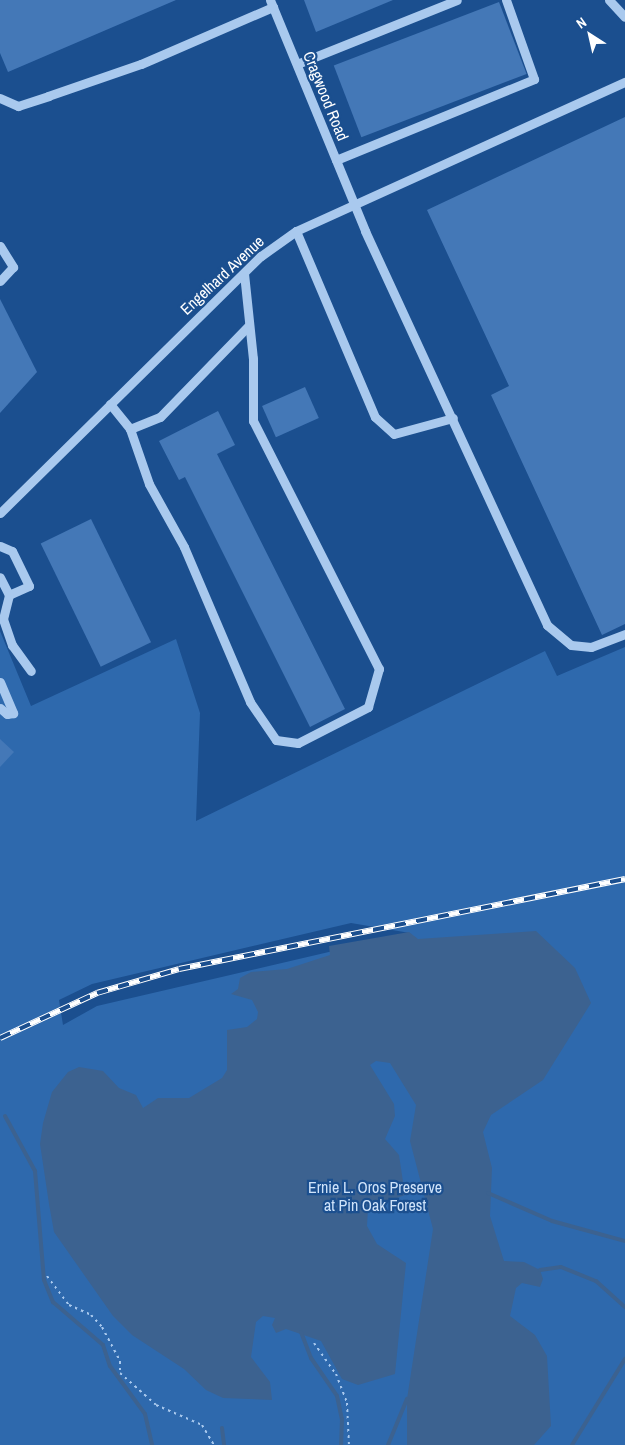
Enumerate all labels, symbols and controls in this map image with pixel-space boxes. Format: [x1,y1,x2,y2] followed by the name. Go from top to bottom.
[565,10,615,60] north arrow
[573,13,590,32] text: N
[299,48,353,144] street label: Cragwood Road
[176,231,268,319] street label: Engelhard Avenue
[308,1177,442,1215] park label: Ernie L. Oros Preserve at Pin Oak Forest

